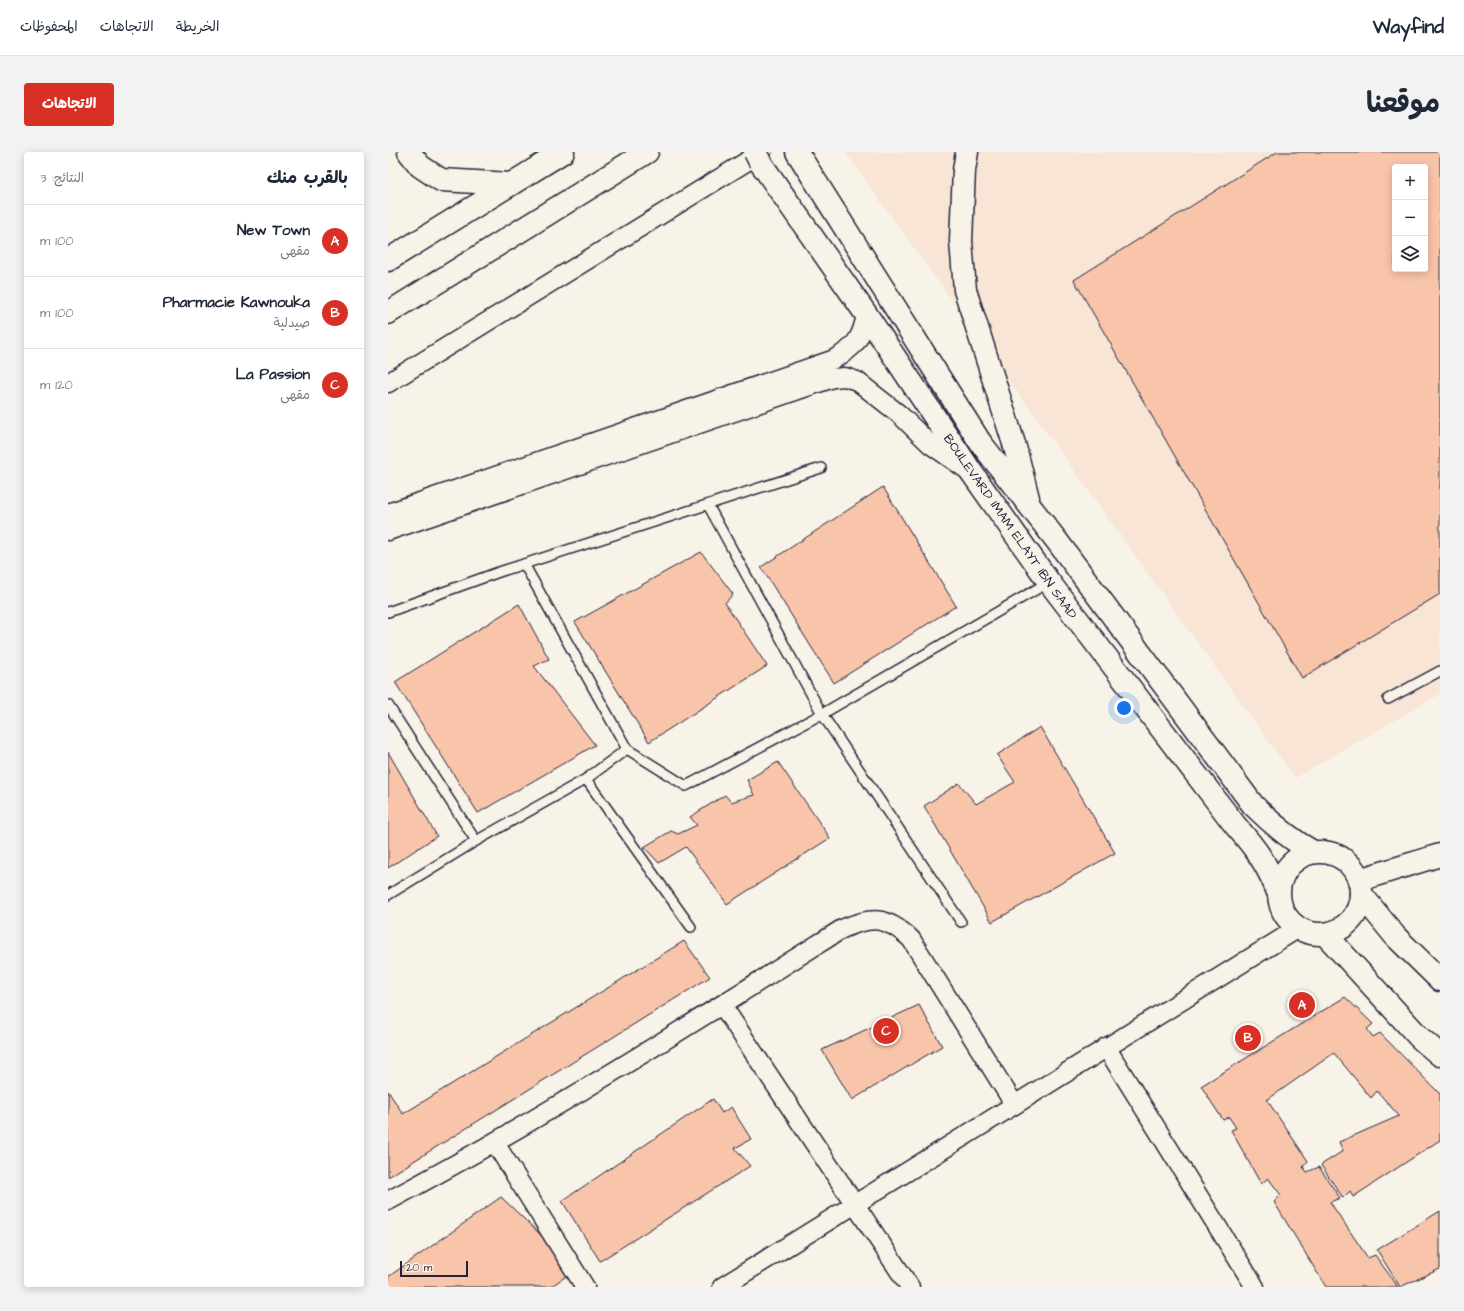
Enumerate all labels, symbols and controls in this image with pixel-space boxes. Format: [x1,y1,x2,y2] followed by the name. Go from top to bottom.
[1373,14,1444,41] text: Wayfind
[20,17,78,37] text: المحفوظات
[100,17,154,37] text: الاتجاهات
[176,17,219,37] text: الخريطة
[24,83,114,126] button: الاتجاهات
[1366,84,1440,123] text: موقعنا
[1392,164,1428,272] map controls
[1392,164,1428,200] button: +
[267,166,348,190] text: بالقرب منك
[40,169,84,187] text: النتائج: 3
[1392,200,1428,236] button: −
[237,220,310,241] text: New Town
[40,232,73,250] text: 100 m
[331,232,339,250] text: A
[1392,236,1428,272] button: layers
[280,242,310,260] text: مقهى
[163,292,310,313] text: Pharmacie Kawnouka
[40,304,73,322] text: 100 m
[330,304,340,322] text: B
[273,314,310,332] text: صيدلية
[236,364,310,385] text: La Passion
[40,376,73,394] text: 120 m
[330,376,340,394] text: C
[280,386,310,404] text: مقهى
[939,431,1081,623] street label: BOULEVARD IMAM ELAYT IBN SAAD
[1114,698,1134,718] your location
[1289,990,1315,1020] pin: A
[873,1016,899,1046] pin: C
[1235,1023,1261,1053] pin: B
[400,1259,468,1278] scale bar
[406,1260,432,1275] text: 20 m

